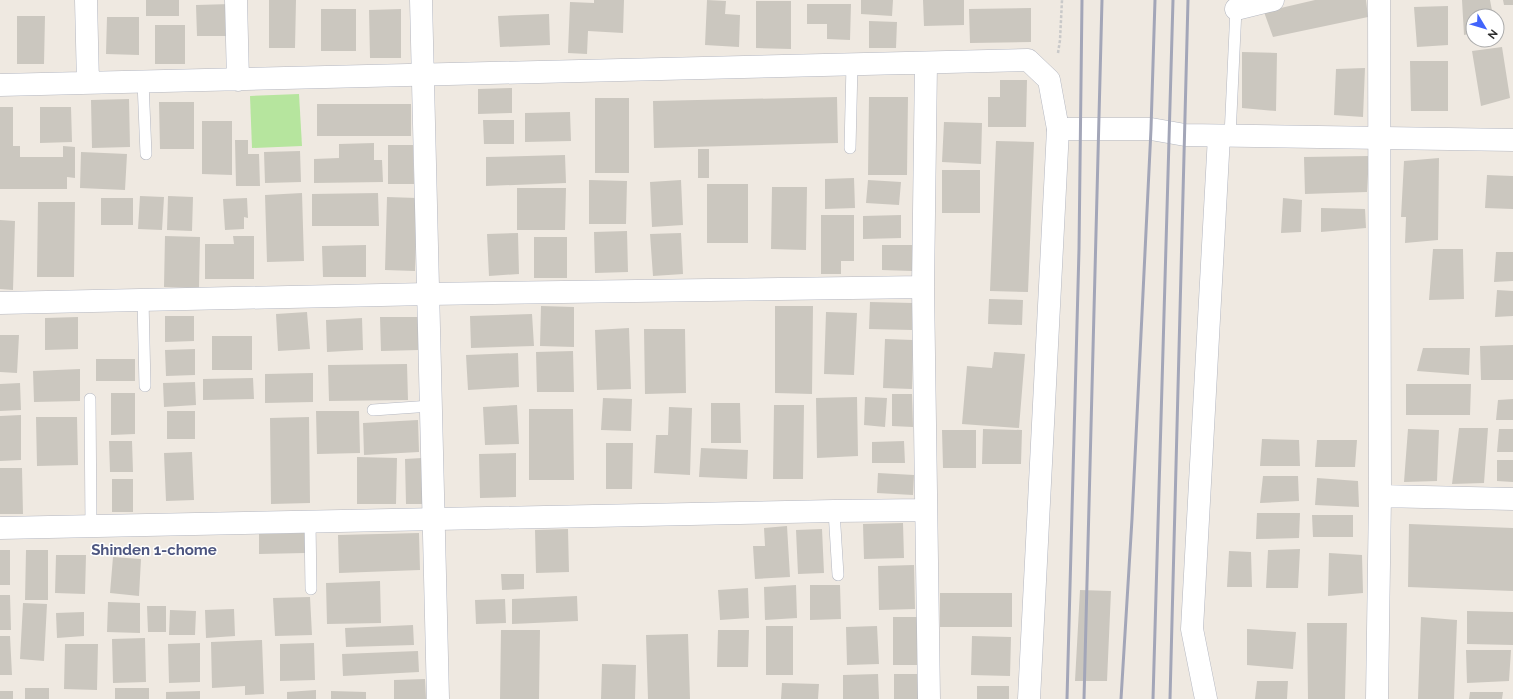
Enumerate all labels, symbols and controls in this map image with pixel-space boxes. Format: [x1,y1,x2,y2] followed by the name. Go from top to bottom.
[1465,8,1505,48] north arrow
[1485,27,1500,41] text: N
[91,541,217,559] district label: Shinden 1-chome

